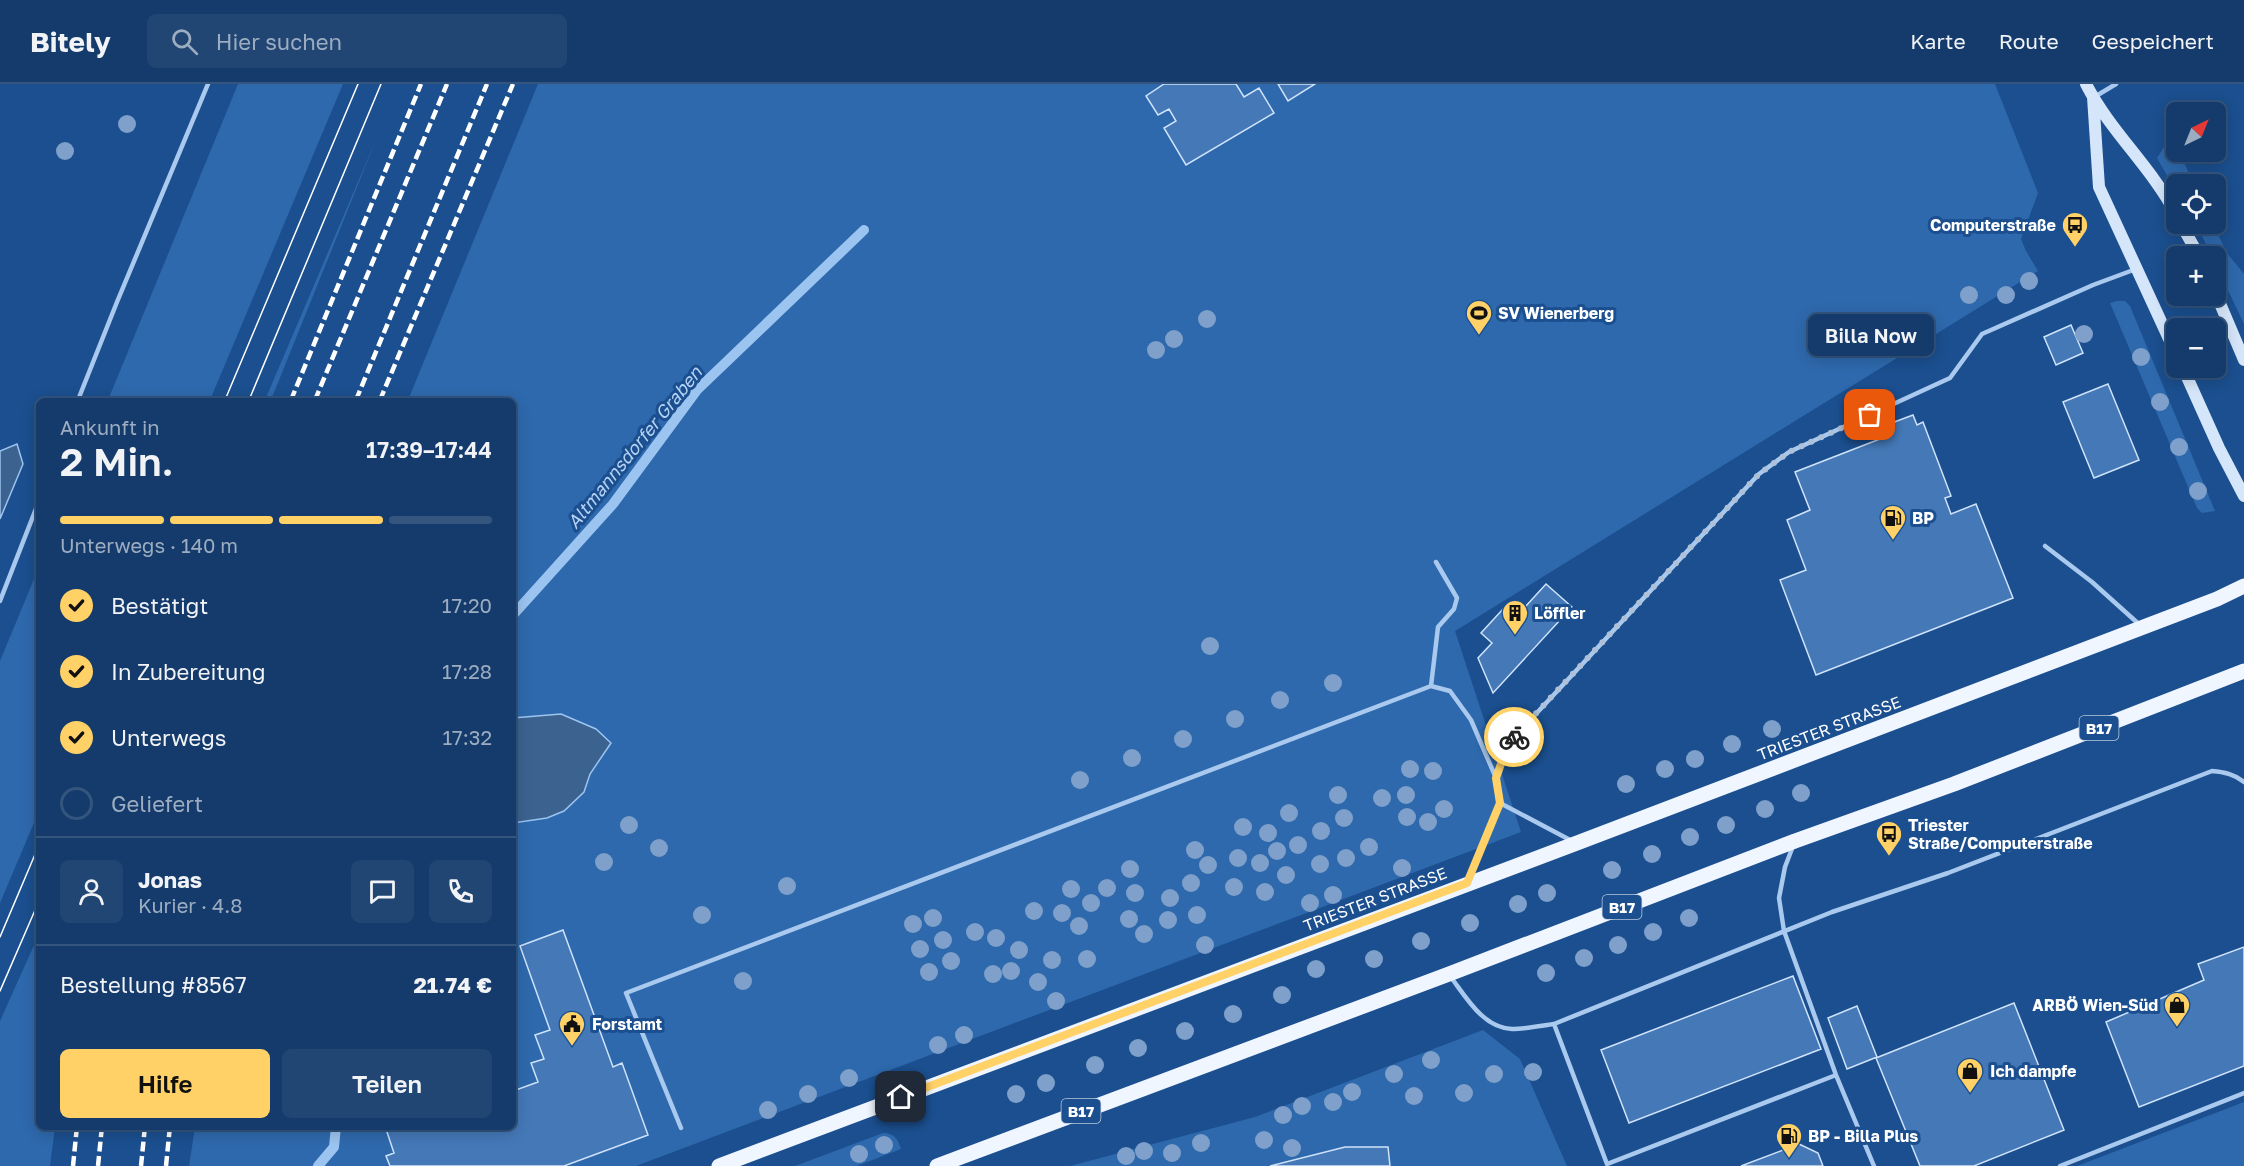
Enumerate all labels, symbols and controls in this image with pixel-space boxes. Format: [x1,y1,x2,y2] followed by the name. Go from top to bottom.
[147,14,567,68] search box
[30,25,111,58] text: Bitely
[168,25,201,58] icon: search
[216,28,342,55] text: Hier suchen
[1910,28,1966,54] text: Karte
[1999,28,2059,54] text: Route
[2092,28,2214,54] text: Gespeichert
[2166,102,2226,162] north arrow
[2166,102,2226,378] map controls
[2166,174,2226,234] button: locate
[2060,210,2090,248] bus stop icon: Computerstraße
[1930,215,2056,235] place label: Computerstraße
[2166,246,2226,306] button: +
[1464,298,1494,336] sports icon: SV Wienerberg
[1498,303,1614,323] place label: SV Wienerberg
[1807,313,1933,355] callout: Billa Now
[2166,318,2226,378] button: −
[1825,323,1917,347] text: Billa Now
[562,361,707,532] water label: Altmannsdorfer Graben
[1844,389,1895,440] pin
[1853,398,1886,431] icon: bag
[60,415,160,439] text: Ankunft in
[366,436,492,463] text: 17:39–17:44
[60,438,174,485] text: 2 Min.
[1878,503,1908,541] fuel station icon: BP
[1912,508,1934,528] place label: BP
[60,533,238,557] text: Unterwegs · 140 m
[60,589,93,622] icon: check
[111,592,208,619] text: Bestätigt
[442,593,492,617] text: 17:20
[1500,598,1530,636] building icon: Löffler
[1534,603,1586,623] place label: Löffler
[60,655,93,688] icon: check
[111,658,266,685] text: In Zubereitung
[442,659,492,683] text: 17:28
[1755,691,1903,765] street label: TRIESTER STRASSE
[1484,707,1544,767] courier
[2080,716,2118,740] road number: B17
[60,721,93,754] icon: check
[1498,721,1531,754] icon: bike
[111,724,227,751] text: Unterwegs
[442,725,492,749] text: 17:32
[111,790,203,817] text: Geliefert
[1908,815,2093,853] place label: Triester Straße/Computerstraße
[1874,819,1904,857] bus stop icon: Triester Straße/Computerstraße
[60,860,123,923] button: person
[351,860,414,923] button: chat
[429,860,492,923] button: phone
[1301,862,1449,936] street label: TRIESTER STRASSE
[138,866,202,893] text: Jonas
[138,893,242,917] text: Kurier · 4.8
[1602,895,1642,919] road number: B17
[60,971,247,998] text: Bestellung #8567
[413,971,492,998] text: 21.74 €
[2162,990,2192,1028] shop icon: ARBÖ Wien-Süd
[2032,995,2158,1015] place label: ARBÖ Wien-Süd
[557,1009,587,1047] public building icon: Forstamt
[592,1014,662,1034] place label: Forstamt
[60,1049,270,1118] button: Hilfe
[282,1049,492,1118] button: Teilen
[1955,1056,1985,1094] shop icon: Ich dampfe
[1990,1061,2076,1081] place label: Ich dampfe
[875,1071,926,1122] pin
[884,1080,917,1113] icon: home
[1062,1099,1100,1123] road number: B17
[1774,1121,1804,1159] fuel station icon: BP - Billa Plus
[1808,1126,1918,1146] place label: BP - Billa Plus

